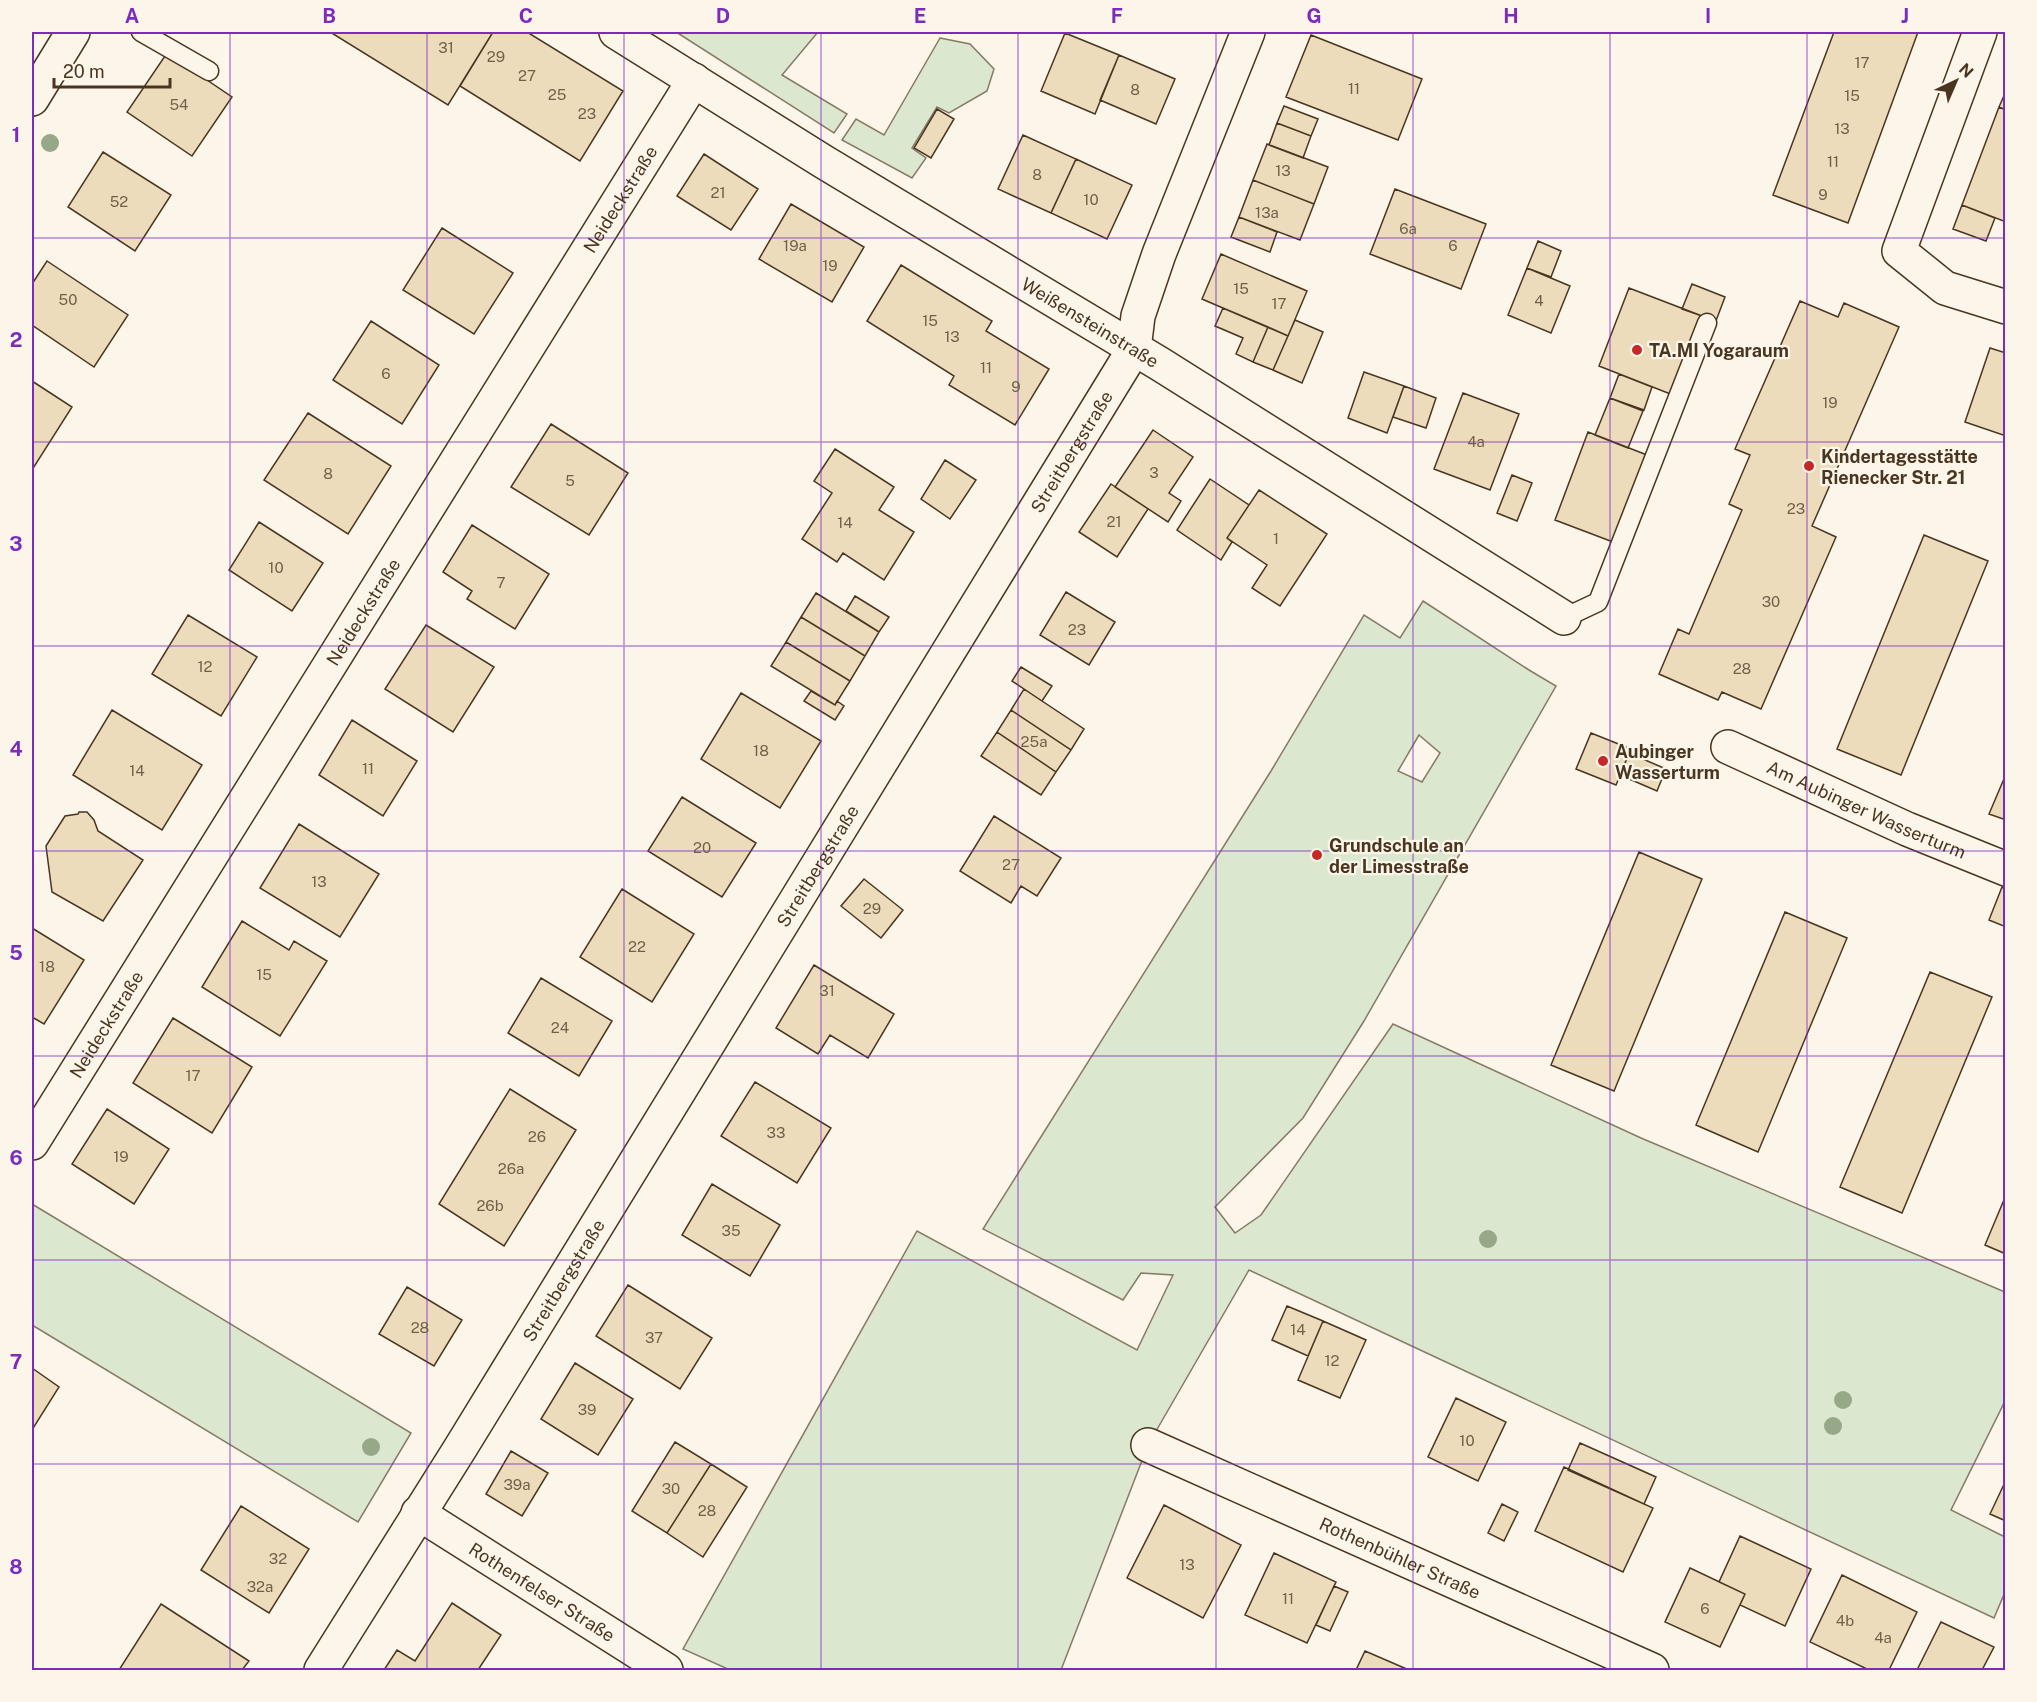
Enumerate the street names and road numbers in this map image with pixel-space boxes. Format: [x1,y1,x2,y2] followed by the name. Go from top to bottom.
[579,142,661,256] street label: Neideckstraße
[1018,273,1163,371] street label: Weißensteinstraße
[1026,387,1117,516] street label: Streitbergstraße
[322,554,404,669] street label: Neideckstraße
[1764,756,1969,862] street label: Am Aubinger Wasserturm
[772,801,863,931] street label: Streitbergstraße
[65,967,147,1082] street label: Neideckstraße
[518,1215,609,1345] street label: Streitbergstraße
[1316,1512,1484,1603] street label: Rothenbühler Straße
[465,1538,619,1646] street label: Rothenfelser Straße

